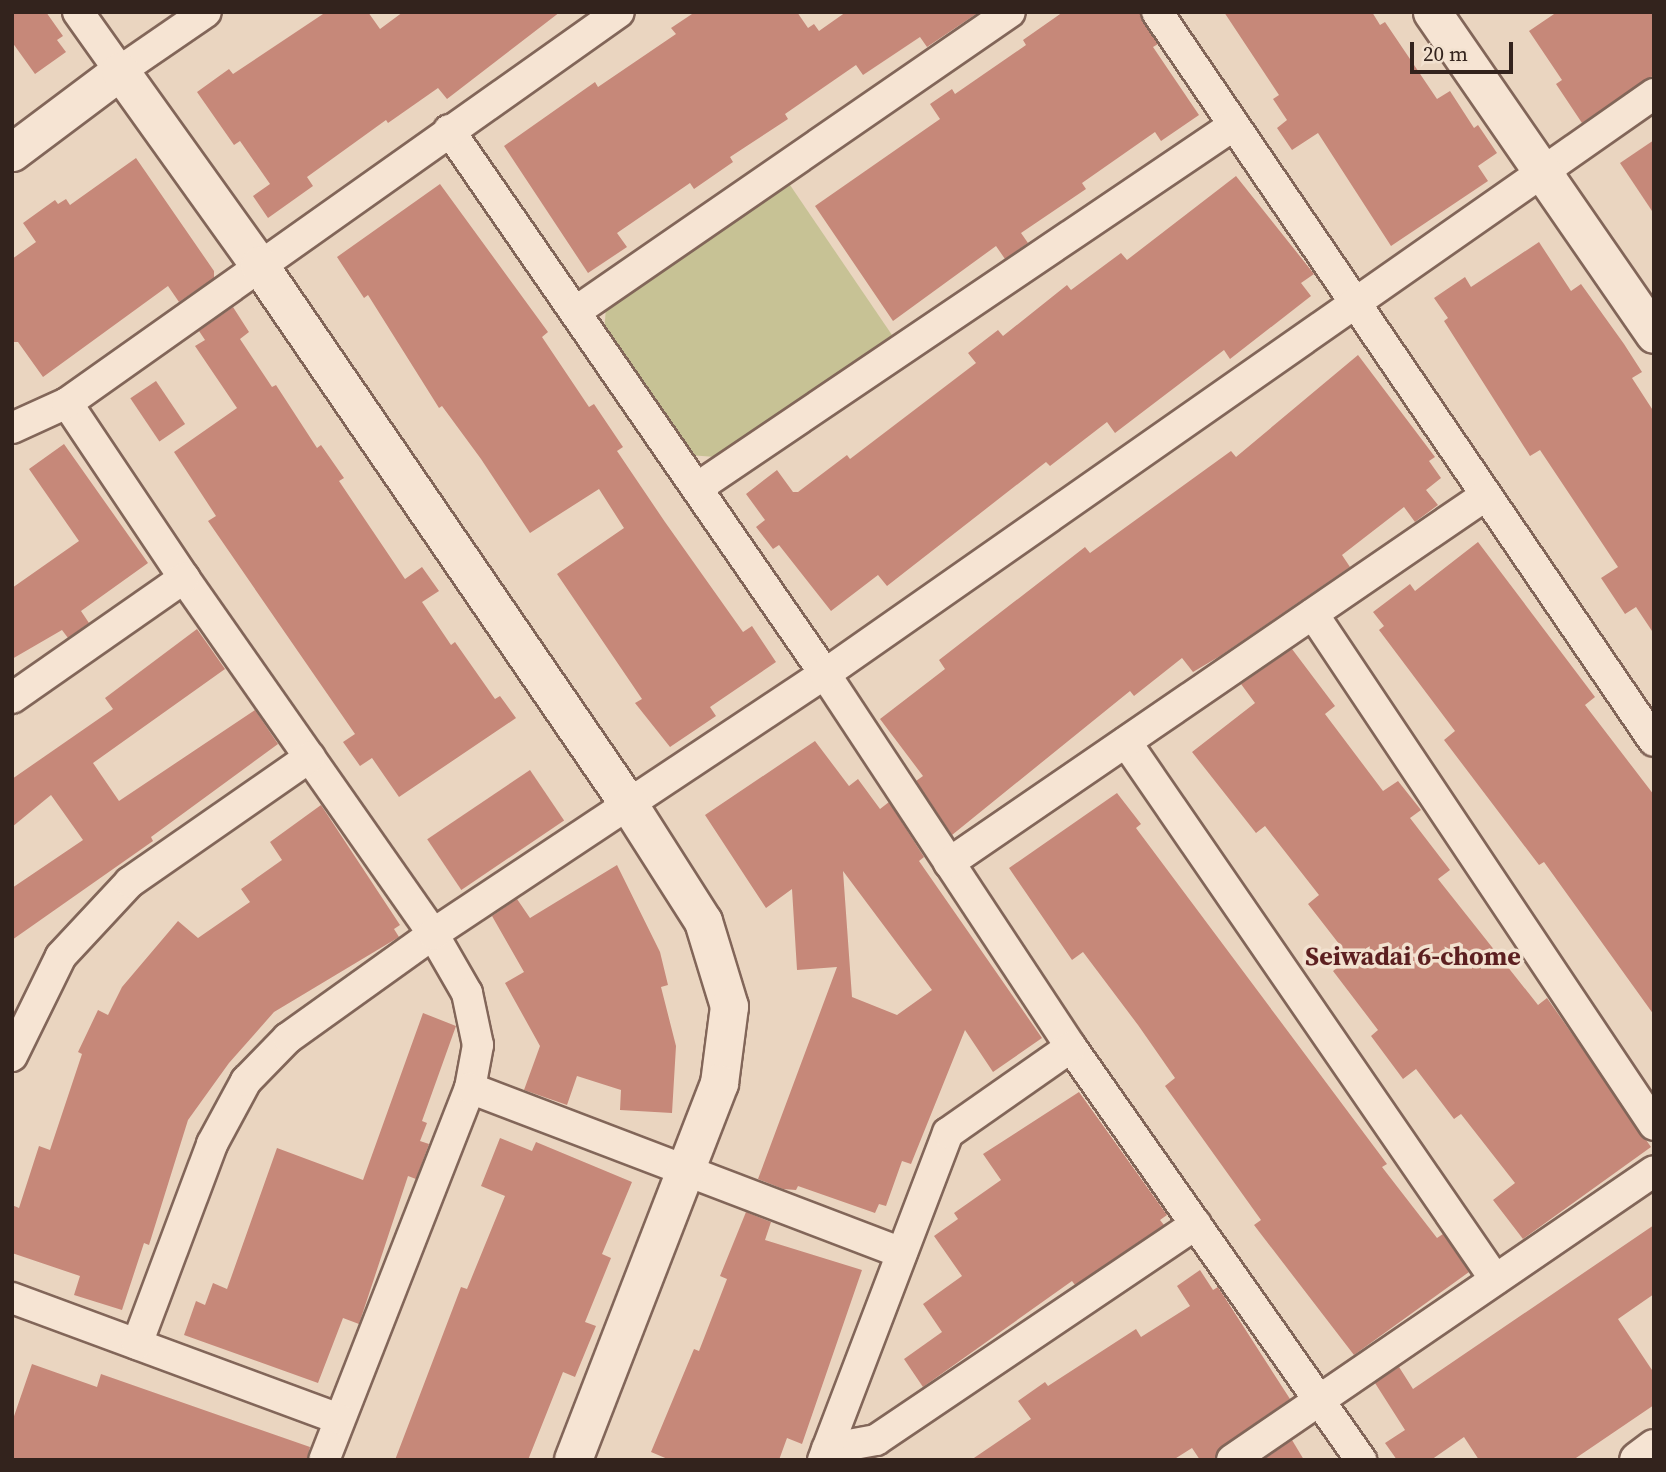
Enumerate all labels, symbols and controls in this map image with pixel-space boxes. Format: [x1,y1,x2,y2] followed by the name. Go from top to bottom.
[1414,28,1517,72] scale bar
[1423,39,1468,68] text: 20 m
[1305,941,1521,973] district label: Seiwadai 6-chome

